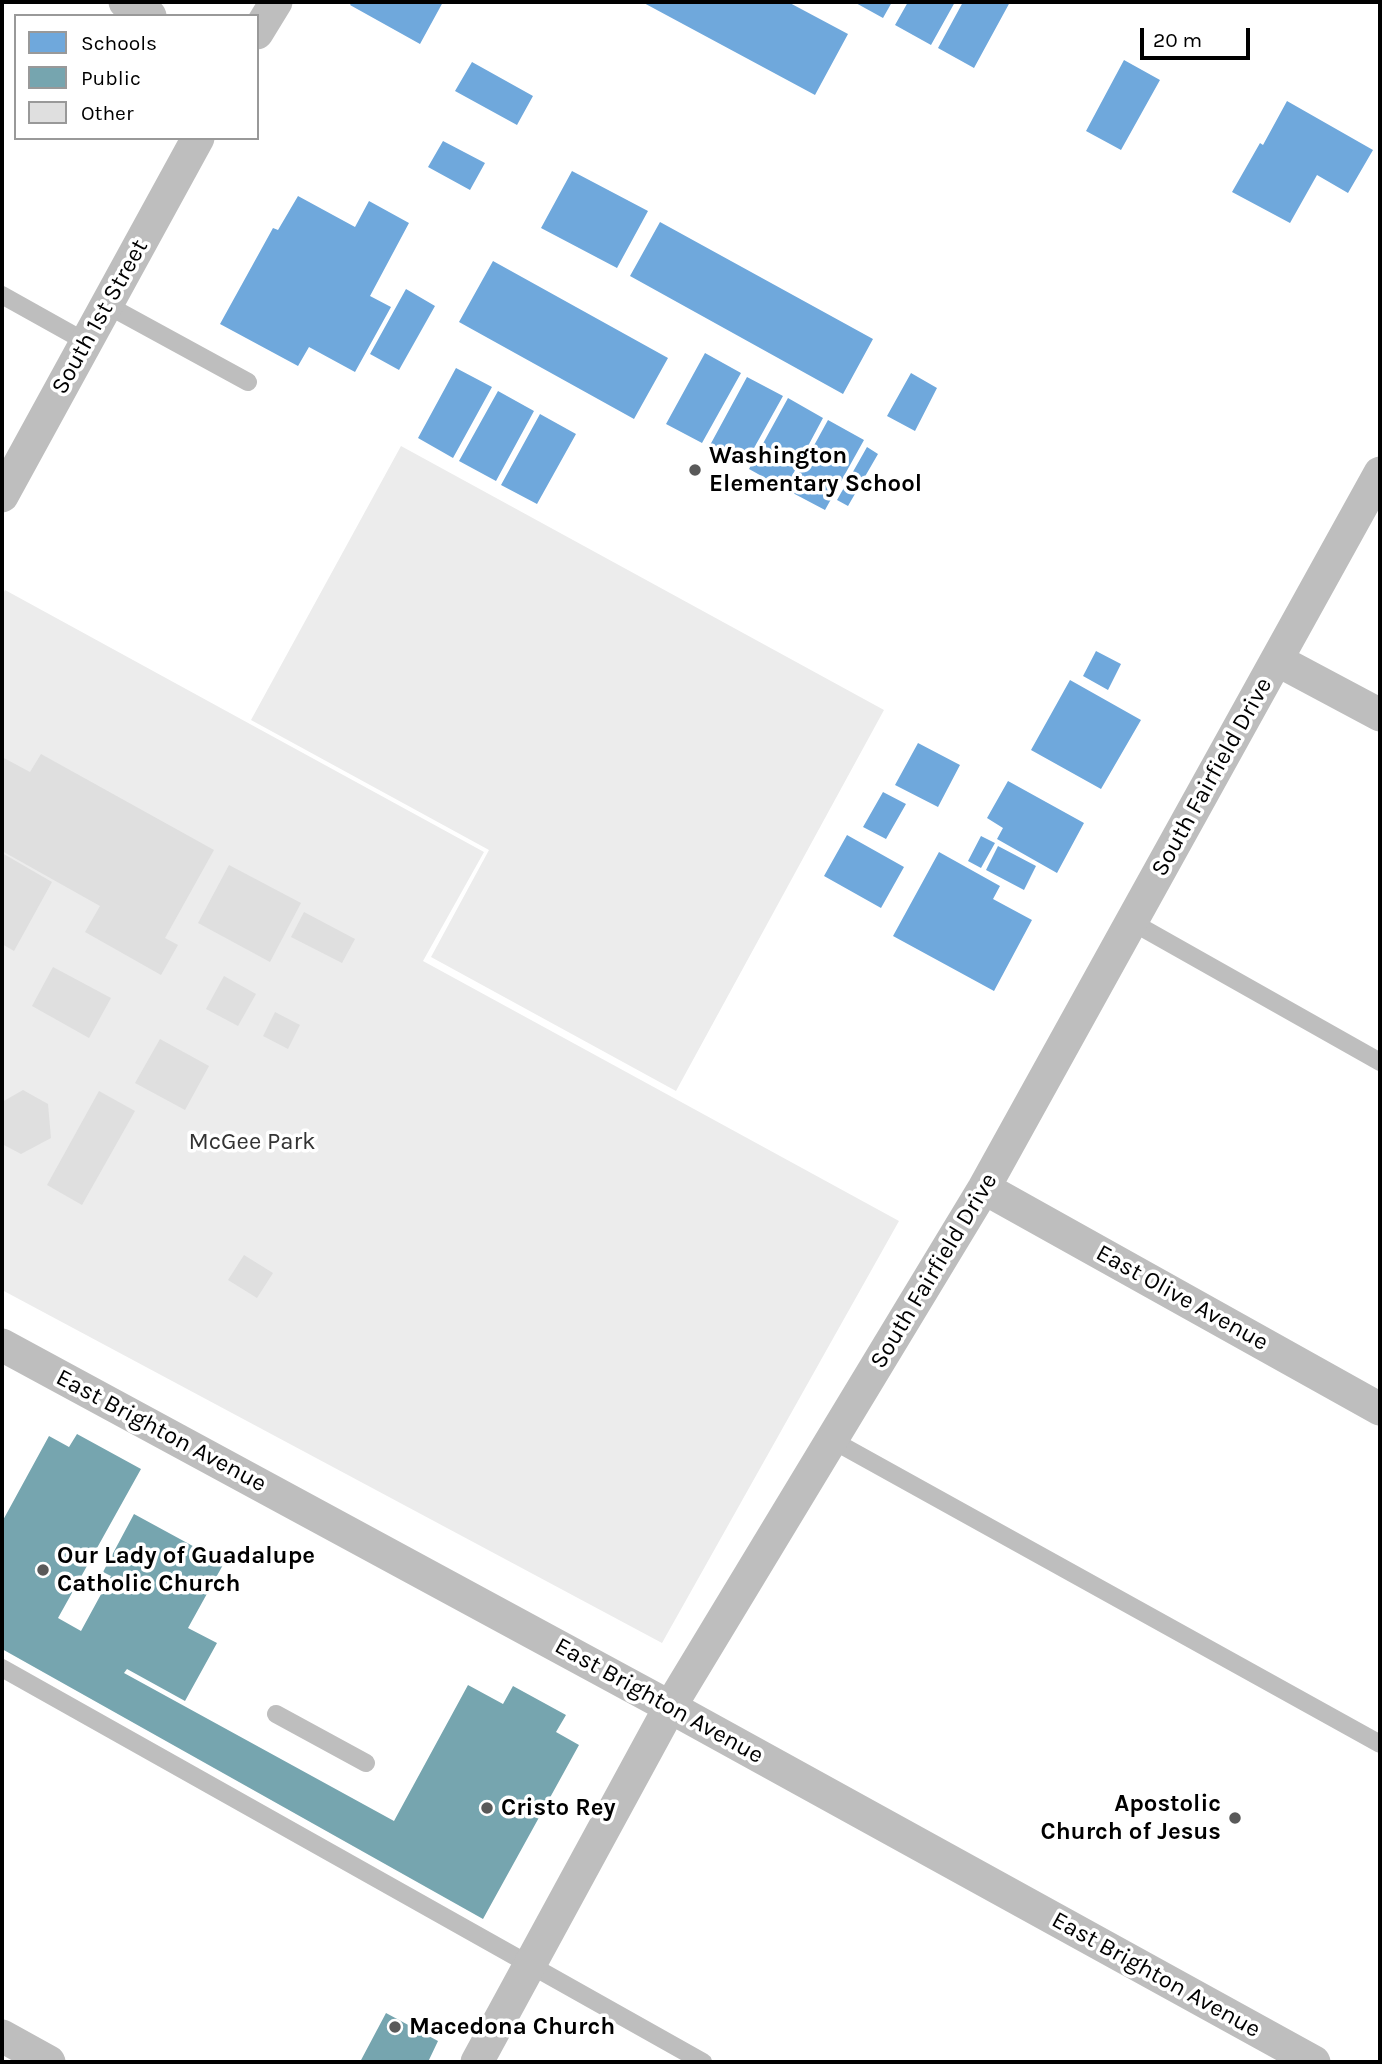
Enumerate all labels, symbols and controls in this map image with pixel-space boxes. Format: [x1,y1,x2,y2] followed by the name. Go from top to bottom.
[14,14,259,140] legend
[1144,14,1254,58] scale bar
[1153,28,1202,52] text: 20 m
[81,31,157,55] text: Schools
[81,66,141,90] text: Public
[81,101,134,125] text: Other
[46,235,154,399] street label: South 1st Street
[709,442,922,498] place label: Washington Elementary School
[687,462,703,478] marker: Washington Elementary School
[1145,673,1279,881] street label: South Fairfield Drive
[188,1128,316,1156] park label: McGee Park
[864,1168,1004,1374] street label: South Fairfield Drive
[1091,1239,1273,1357] street label: East Olive Avenue
[51,1363,271,1499] street label: East Brighton Avenue
[57,1542,315,1598] place label: Our Lady of Guadalupe Catholic Church
[35,1562,51,1578] marker: Our Lady of Guadalupe Catholic Church
[550,1632,768,1770] street label: East Brighton Avenue
[1040,1790,1221,1846] place label: Apostolic Church of Jesus
[501,1794,616,1822] place label: Cristo Rey
[479,1800,495,1816] marker: Cristo Rey
[1227,1810,1243,1826] marker: Apostolic Church of Jesus
[1047,1906,1265,2044] street label: East Brighton Avenue
[409,2013,615,2041] place label: Macedona Church
[387,2019,403,2035] marker: Macedona Church

